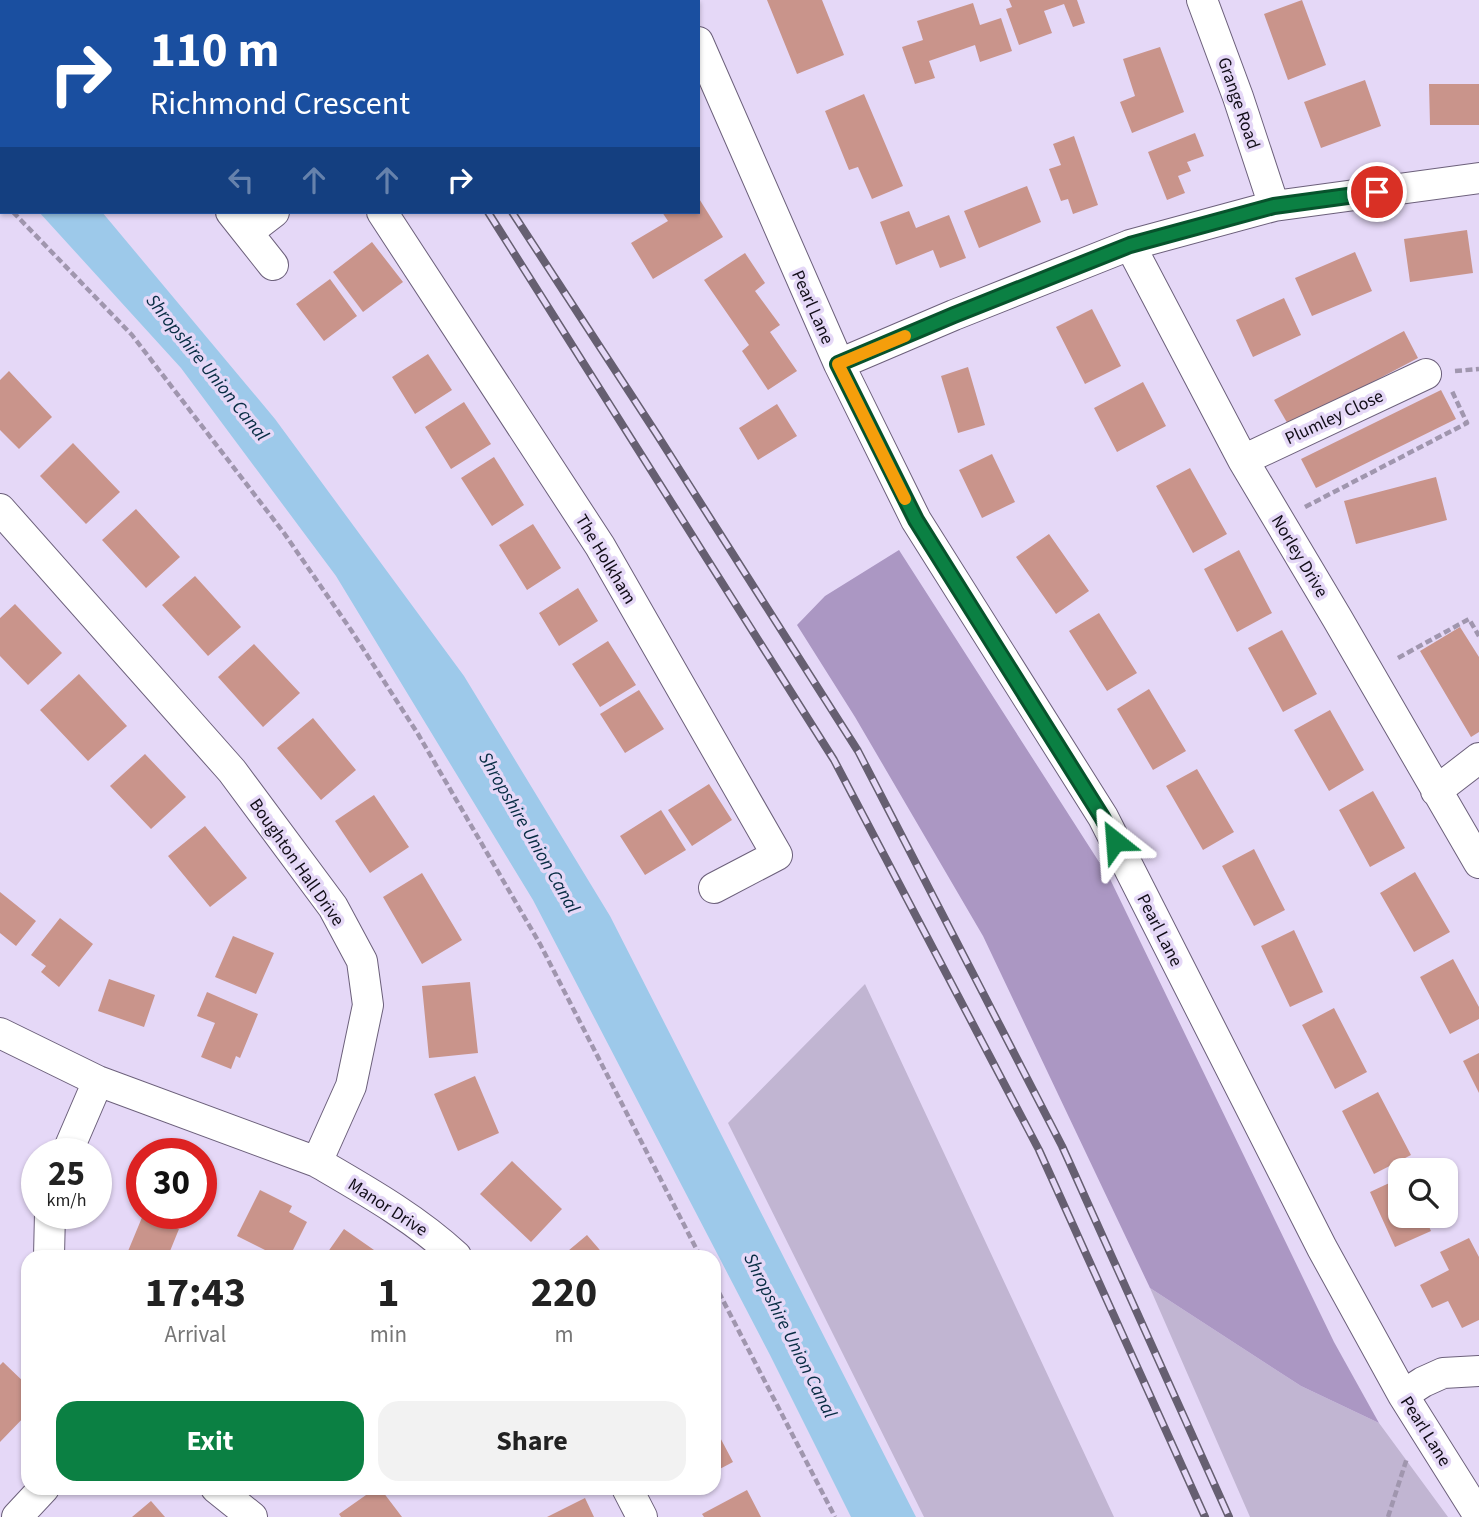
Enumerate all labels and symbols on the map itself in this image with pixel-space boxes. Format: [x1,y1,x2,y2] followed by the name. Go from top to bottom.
[1211,54,1266,153] street label: Grange Road
[1347,162,1407,222] pin
[785,266,840,348] street label: Pearl Lane
[139,289,275,448] water label: Shropshire Union Canal
[1281,384,1388,451] street label: Plumley Close
[569,510,642,609] street label: The Holkham
[1265,510,1334,602] street label: Norley Drive
[471,747,586,919] water label: Shropshire Union Canal
[243,793,350,931] street label: Boughton Hall Drive
[1078,804,1152,878] position arrow
[1131,890,1189,971] street label: Pearl Lane
[126,1138,217,1229] speed limit sign: 30
[343,1172,433,1243] street label: Manor Drive
[736,1248,843,1423] water label: Shropshire Union Canal
[1394,1391,1457,1471] street label: Pearl Lane

